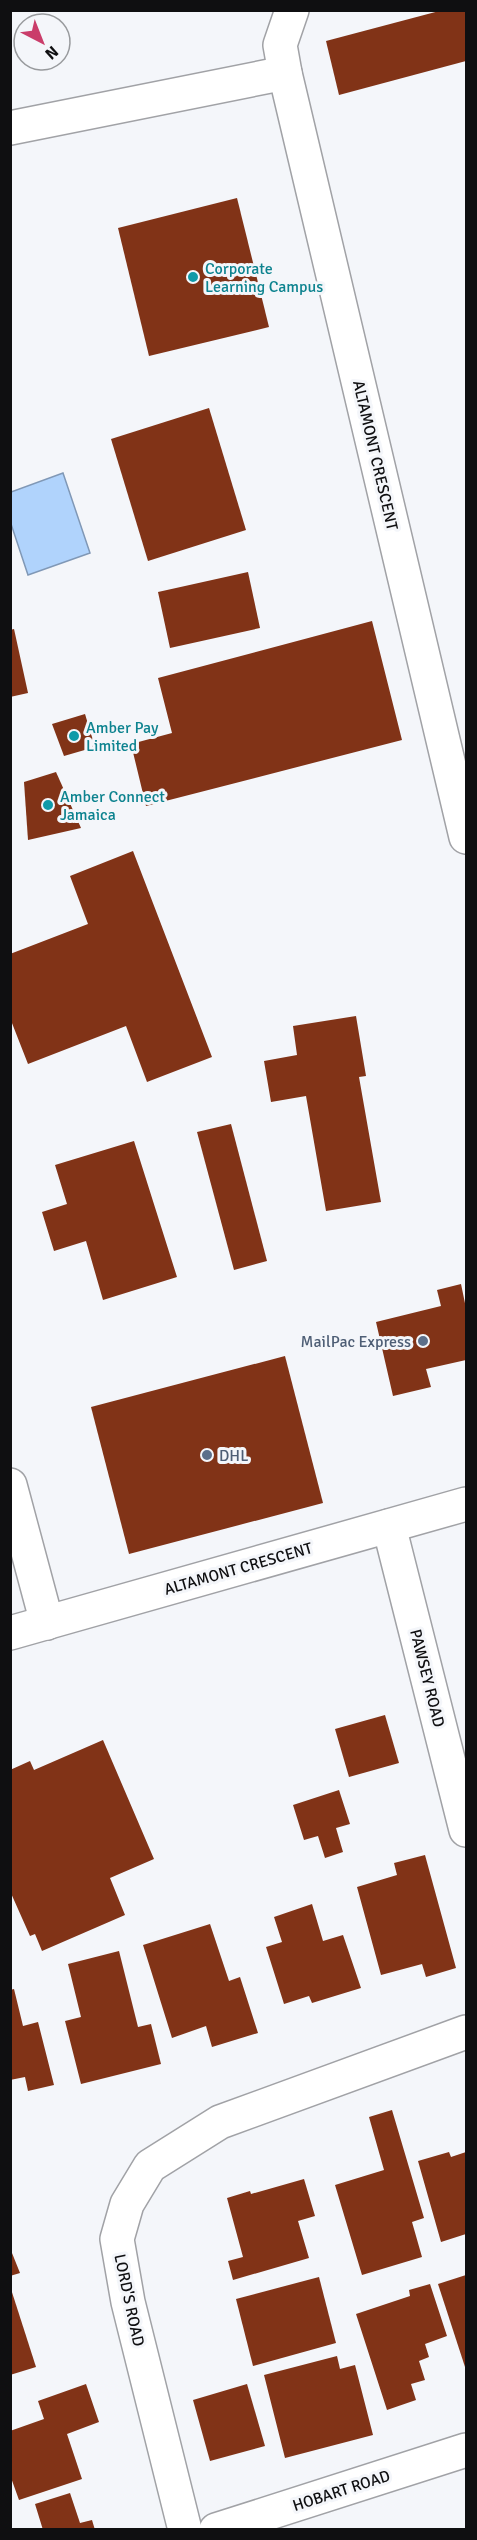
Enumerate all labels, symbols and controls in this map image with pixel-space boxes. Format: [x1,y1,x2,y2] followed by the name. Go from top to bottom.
[12,12,72,72] north arrow
[41,41,62,64] text: N
[205,259,323,297] place label: Corporate Learning Campus
[186,270,200,284] marker: Corporate Learning Campus
[348,378,402,532] street label: ALTAMONT CRESCENT
[86,718,159,756] place label: Amber Pay Limited
[67,729,81,743] marker: Amber Pay Limited
[60,787,165,825] place label: Amber Connect Jamaica
[41,798,55,812] marker: Amber Connect Jamaica
[301,1332,411,1352] place label: MailPac Express
[416,1334,430,1348] marker: MailPac Express
[219,1446,248,1466] place label: DHL
[200,1448,214,1462] marker: DHL
[162,1538,315,1600] street label: ALTAMONT CRESCENT
[405,1627,449,1729] street label: PAWSEY ROAD
[109,2252,149,2348] street label: LORD'S ROAD
[290,2466,393,2516] street label: HOBART ROAD

